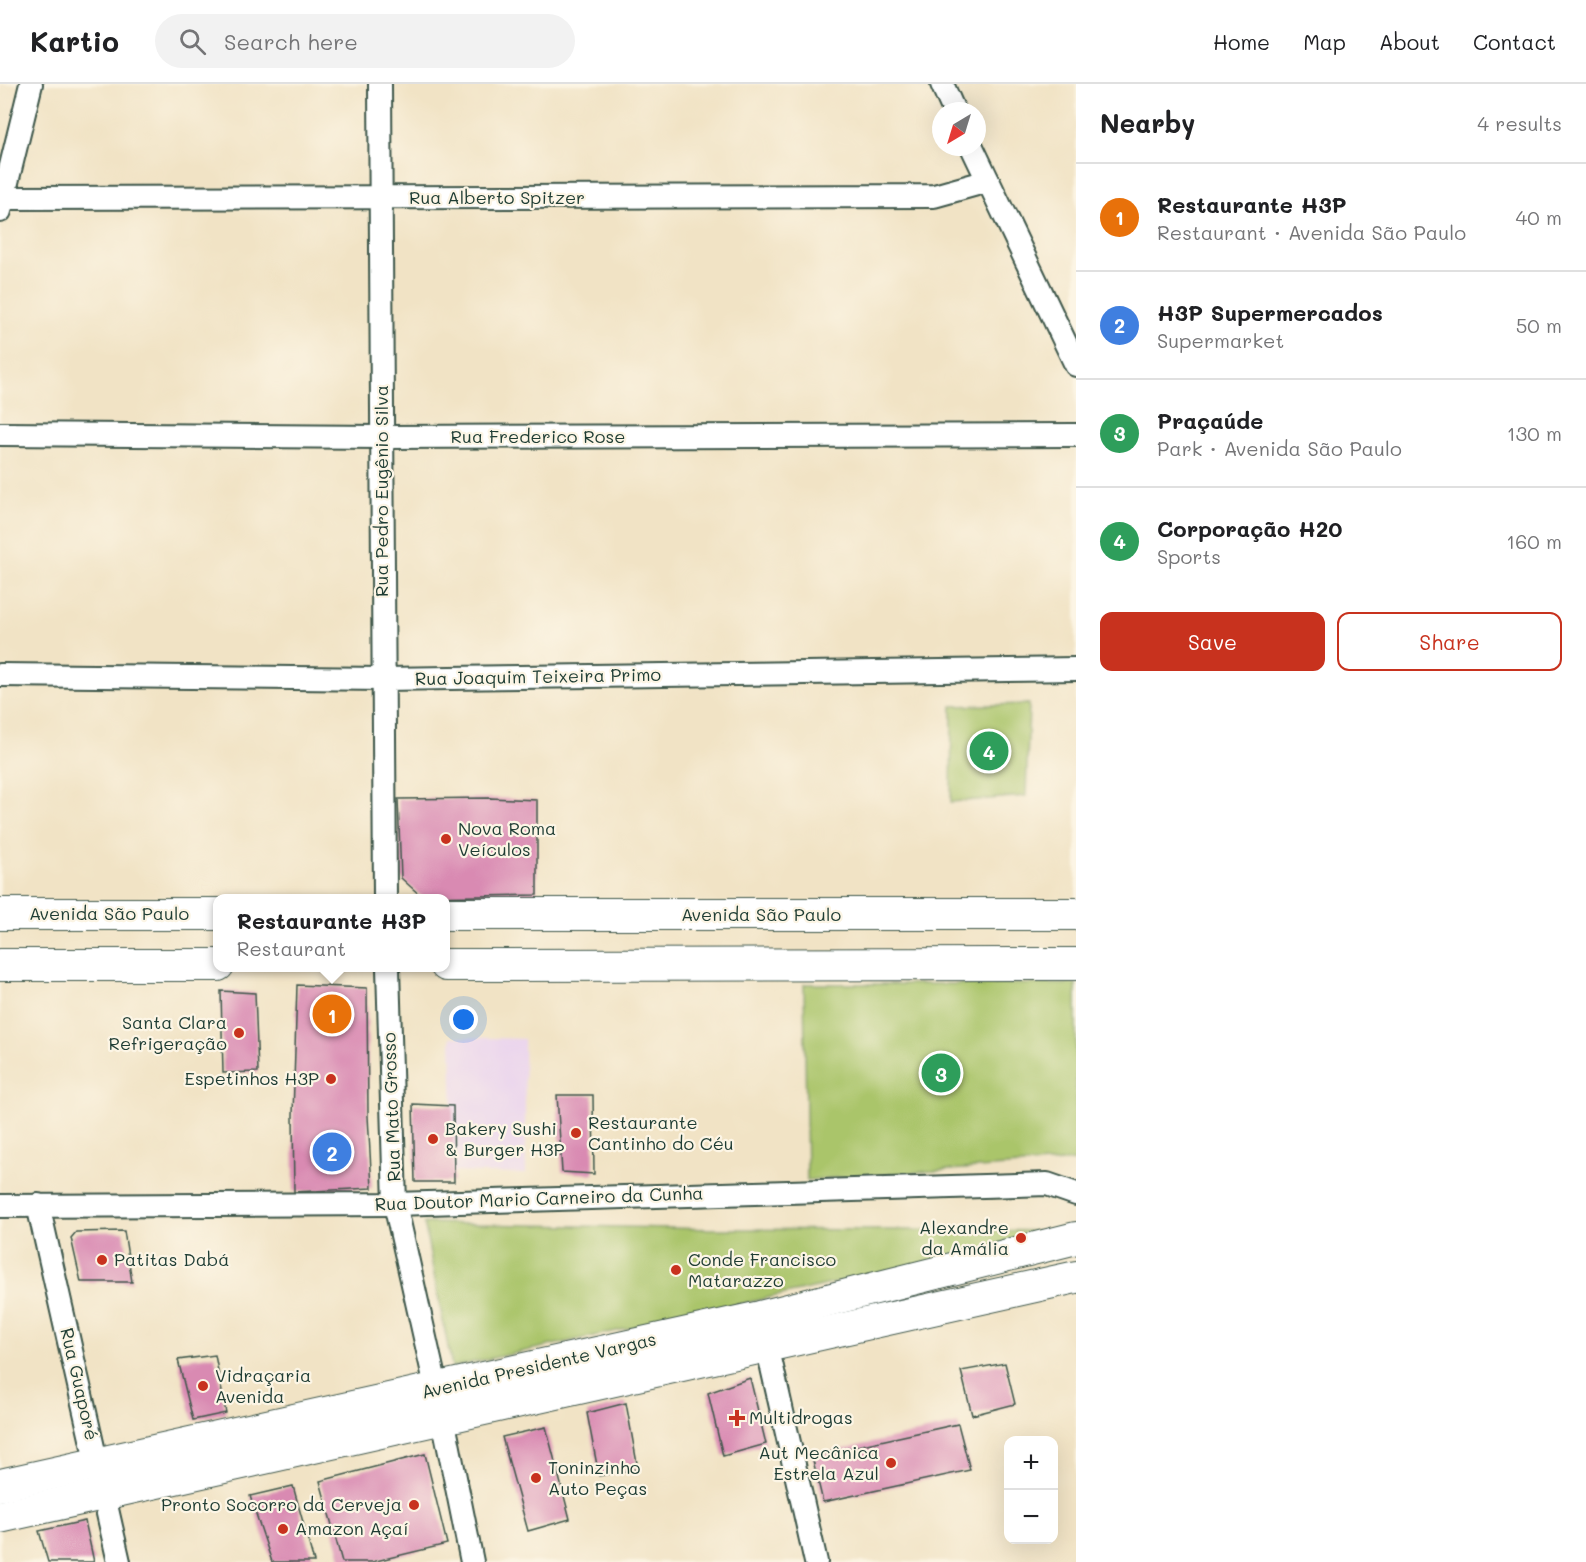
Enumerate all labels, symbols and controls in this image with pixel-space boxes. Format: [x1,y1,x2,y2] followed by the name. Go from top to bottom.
[155,14,575,68] search box
[30,23,119,59] text: Kartio
[176,25,209,58] icon: search
[224,27,358,56] text: Search here
[1213,28,1270,55] text: Home
[1303,28,1346,55] text: Map
[1379,28,1440,55] text: About
[1473,28,1556,55] text: Contact
[932,102,986,156] north arrow
[1100,106,1195,140] text: Nearby
[1477,110,1562,136] text: 4 results
[409,185,585,209] street label: Rua Alberto Spitzer
[1157,190,1347,219] text: Restaurante H3P
[1115,204,1124,230] text: 1
[1516,204,1562,230] text: 40 m
[1157,219,1466,245] text: Restaurant · Avenida São Paulo
[1157,298,1383,327] text: H3P Supermercados
[1114,312,1125,338] text: 2
[1516,312,1562,338] text: 50 m
[1157,327,1284,353] text: Supermarket
[369,385,393,597] street label: Rua Pedro Eugênio Silva
[1157,406,1263,435] text: Praçaúde
[1114,420,1126,446] text: 3
[1507,420,1562,446] text: 130 m
[451,424,625,448] street label: Rua Frederico Rose
[1157,435,1402,461] text: Park · Avenida São Paulo
[1157,514,1342,543] text: Corporação H20
[1113,528,1126,554] text: 4
[1506,528,1562,554] text: 160 m
[1157,543,1221,569] text: Sports
[1100,612,1325,671] button: Save
[1337,612,1562,671] button: Share
[415,662,662,690] street label: Rua Joaquim Teixeira Primo
[970,728,1008,774] pin: 4
[458,816,556,861] place label: Nova Roma Veículos
[439,832,453,846] marker: Nova Roma Veículos
[213,894,450,972] popup
[29,901,189,925] street label: Avenida São Paulo
[681,902,841,926] street label: Avenida São Paulo
[237,906,426,935] text: Restaurante H3P
[237,935,346,961] text: Restaurant
[312,992,352,1036] pin: 1
[449,1005,478,1034] your location
[108,1010,227,1055] place label: Santa Clara Refrigeração
[232,1026,246,1040] marker: Santa Clara Refrigeração
[376,1032,406,1182] street label: Rua Mato Grosso
[922,1050,960,1096] pin: 3
[185,1066,319,1090] place label: Espetinhos H3P
[324,1072,338,1086] marker: Espetinhos H3P
[588,1110,734,1155] place label: Restaurante Cantinho do Céu
[445,1116,565,1161] place label: Bakery Sushi & Burger H3P
[569,1126,583,1140] marker: Restaurante Cantinho do Céu
[312,1130,352,1174] pin: 2
[426,1132,440,1146] marker: Bakery Sushi & Burger H3P
[374,1180,704,1216] street label: Rua Doutor Mario Carneiro da Cunha
[919,1215,1009,1260] place label: Alexandre da Amália
[1014,1231,1028,1245] marker: Alexandre da Amália
[114,1247,230,1271] place label: Patitas Dabá
[688,1247,837,1292] place label: Conde Francisco Matarazzo
[95,1253,109,1267] marker: Patitas Dabá
[669,1263,683,1277] marker: Conde Francisco Matarazzo
[55,1325,105,1442] street label: Rua Guaporé
[419,1326,658,1404] street label: Avenida Presidente Vargas
[215,1363,311,1408] place label: Vidraçaria Avenida
[196,1379,210,1393] marker: Vidraçaria Avenida
[749,1405,853,1429] place label: Multidrogas
[730,1411,744,1425] marker: Multidrogas
[1004,1436,1058,1544] map controls
[1004,1436,1058,1490] button: +
[758,1440,879,1485] place label: Aut Mecânica Estrela Azul
[548,1455,647,1500] place label: Toninzinho Auto Peças
[884,1456,898,1470] marker: Aut Mecânica Estrela Azul
[529,1471,543,1485] marker: Toninzinho Auto Peças
[1004,1490,1058,1544] button: −
[161,1492,402,1516] place label: Pronto Socorro da Cerveja
[407,1498,421,1512] marker: Pronto Socorro da Cerveja
[295,1516,409,1540] place label: Amazon Açaí
[276,1522,290,1536] marker: Amazon Açaí

